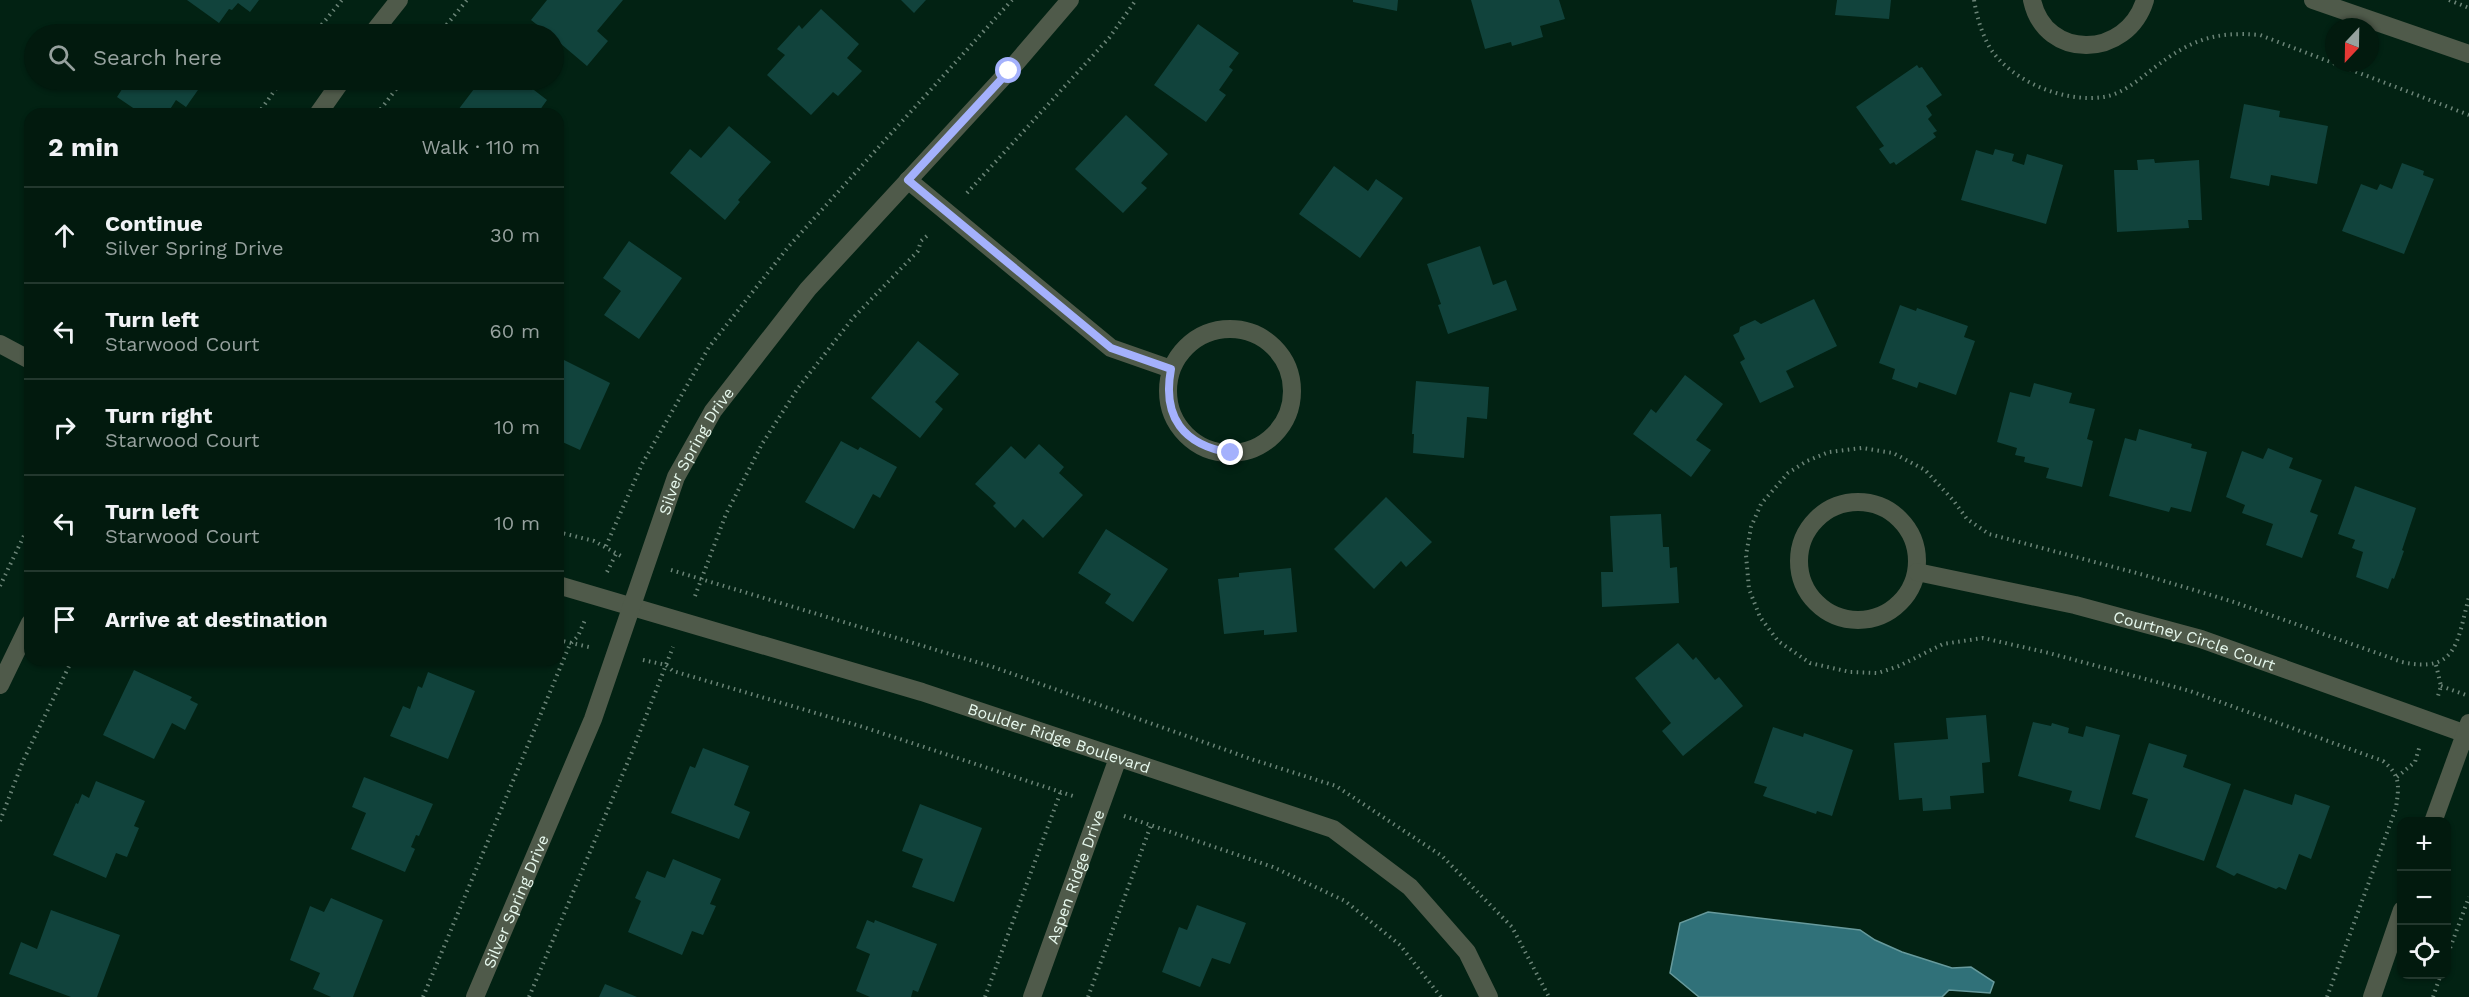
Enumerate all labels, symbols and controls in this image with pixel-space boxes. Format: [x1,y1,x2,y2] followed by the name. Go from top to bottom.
[2325,18,2379,72] north arrow
[24,24,564,90] search box
[45,41,78,74] icon: search
[93,45,222,70] text: Search here
[995,57,1021,83] route start
[48,132,119,162] text: 2 min
[422,135,540,159] text: Walk · 110 m
[105,211,203,236] text: Continue
[48,219,81,252] icon: ahead
[490,223,540,247] text: 30 m
[105,236,284,260] text: Silver Spring Drive
[105,307,199,332] text: Turn left
[48,315,81,348] icon: left
[490,319,540,343] text: 60 m
[105,332,259,356] text: Starwood Court
[655,383,738,517] street label: Silver Spring Drive
[105,403,212,428] text: Turn right
[48,411,81,444] icon: right
[494,415,540,439] text: 10 m
[105,428,259,452] text: Starwood Court
[1217,439,1243,465] route end
[105,499,199,524] text: Turn left
[48,507,81,540] icon: left
[494,511,540,535] text: 10 m
[105,524,259,548] text: Starwood Court
[48,603,81,636] icon: arrive
[105,607,328,632] text: Arrive at destination
[2111,607,2278,675] street label: Courtney Circle Court
[965,699,1153,777] street label: Boulder Ridge Boulevard
[1043,807,1109,947] street label: Aspen Ridge Drive
[2397,817,2451,979] map controls
[2397,817,2451,871] button: +
[479,832,553,971] street label: Silver Spring Drive
[2397,871,2451,925] button: −
[2397,925,2451,979] button: locate

